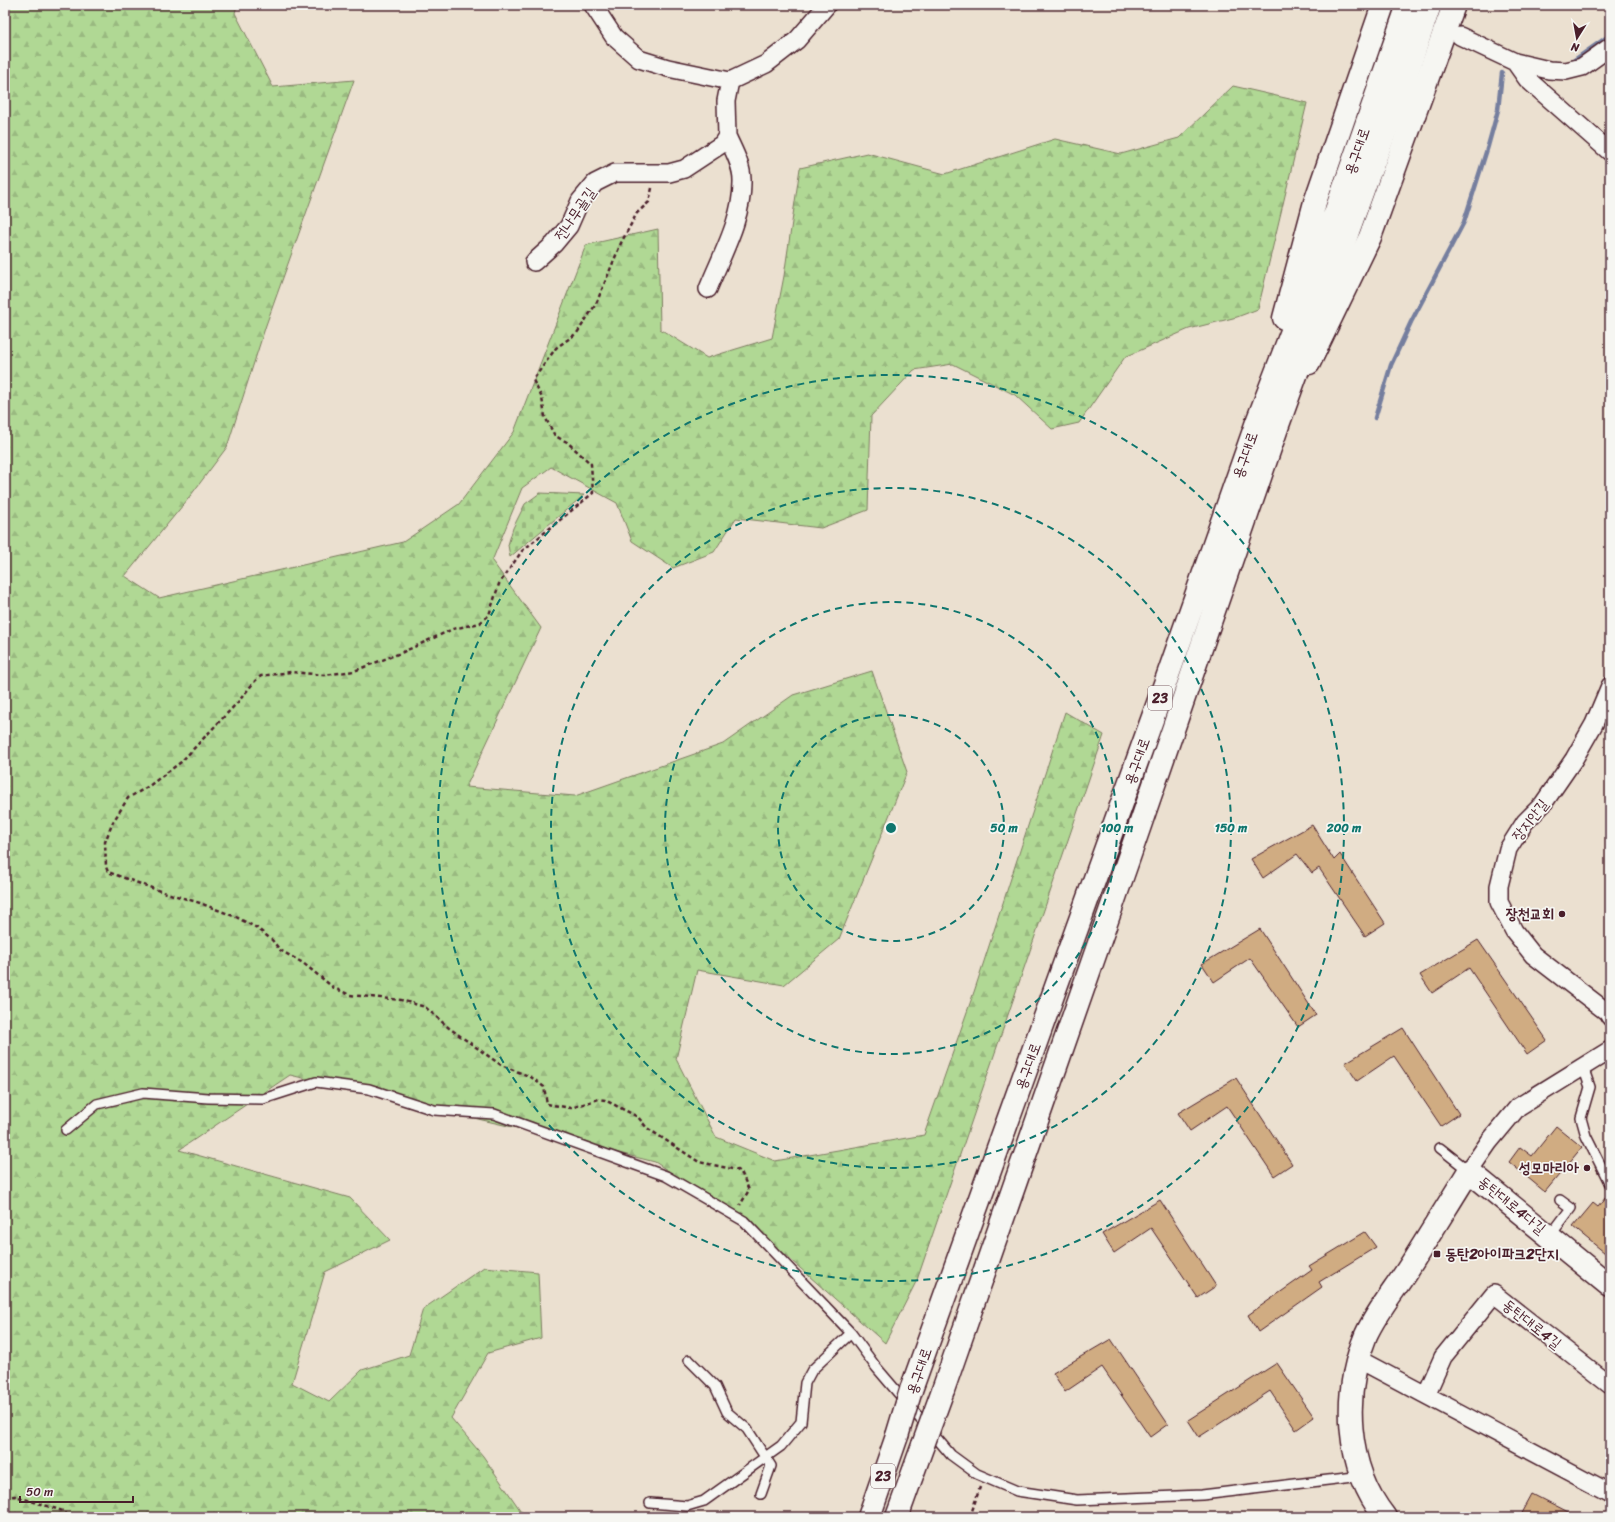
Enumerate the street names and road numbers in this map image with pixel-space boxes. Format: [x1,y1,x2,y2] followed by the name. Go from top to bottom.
[1337,124,1377,178] street label: 용구대로
[547,182,603,246] street label: 전나무골길
[1225,428,1265,482] street label: 용구대로
[1148,686,1172,710] road number: 23
[1117,734,1157,788] street label: 용구대로
[1505,793,1555,847] street label: 장지안길
[1008,1039,1048,1093] street label: 용구대로
[1472,1169,1552,1241] street label: 동탄대로4다길
[1497,1292,1567,1356] street label: 동탄대로4길
[899,1344,939,1398] street label: 용구대로
[871,1464,895,1488] road number: 23

